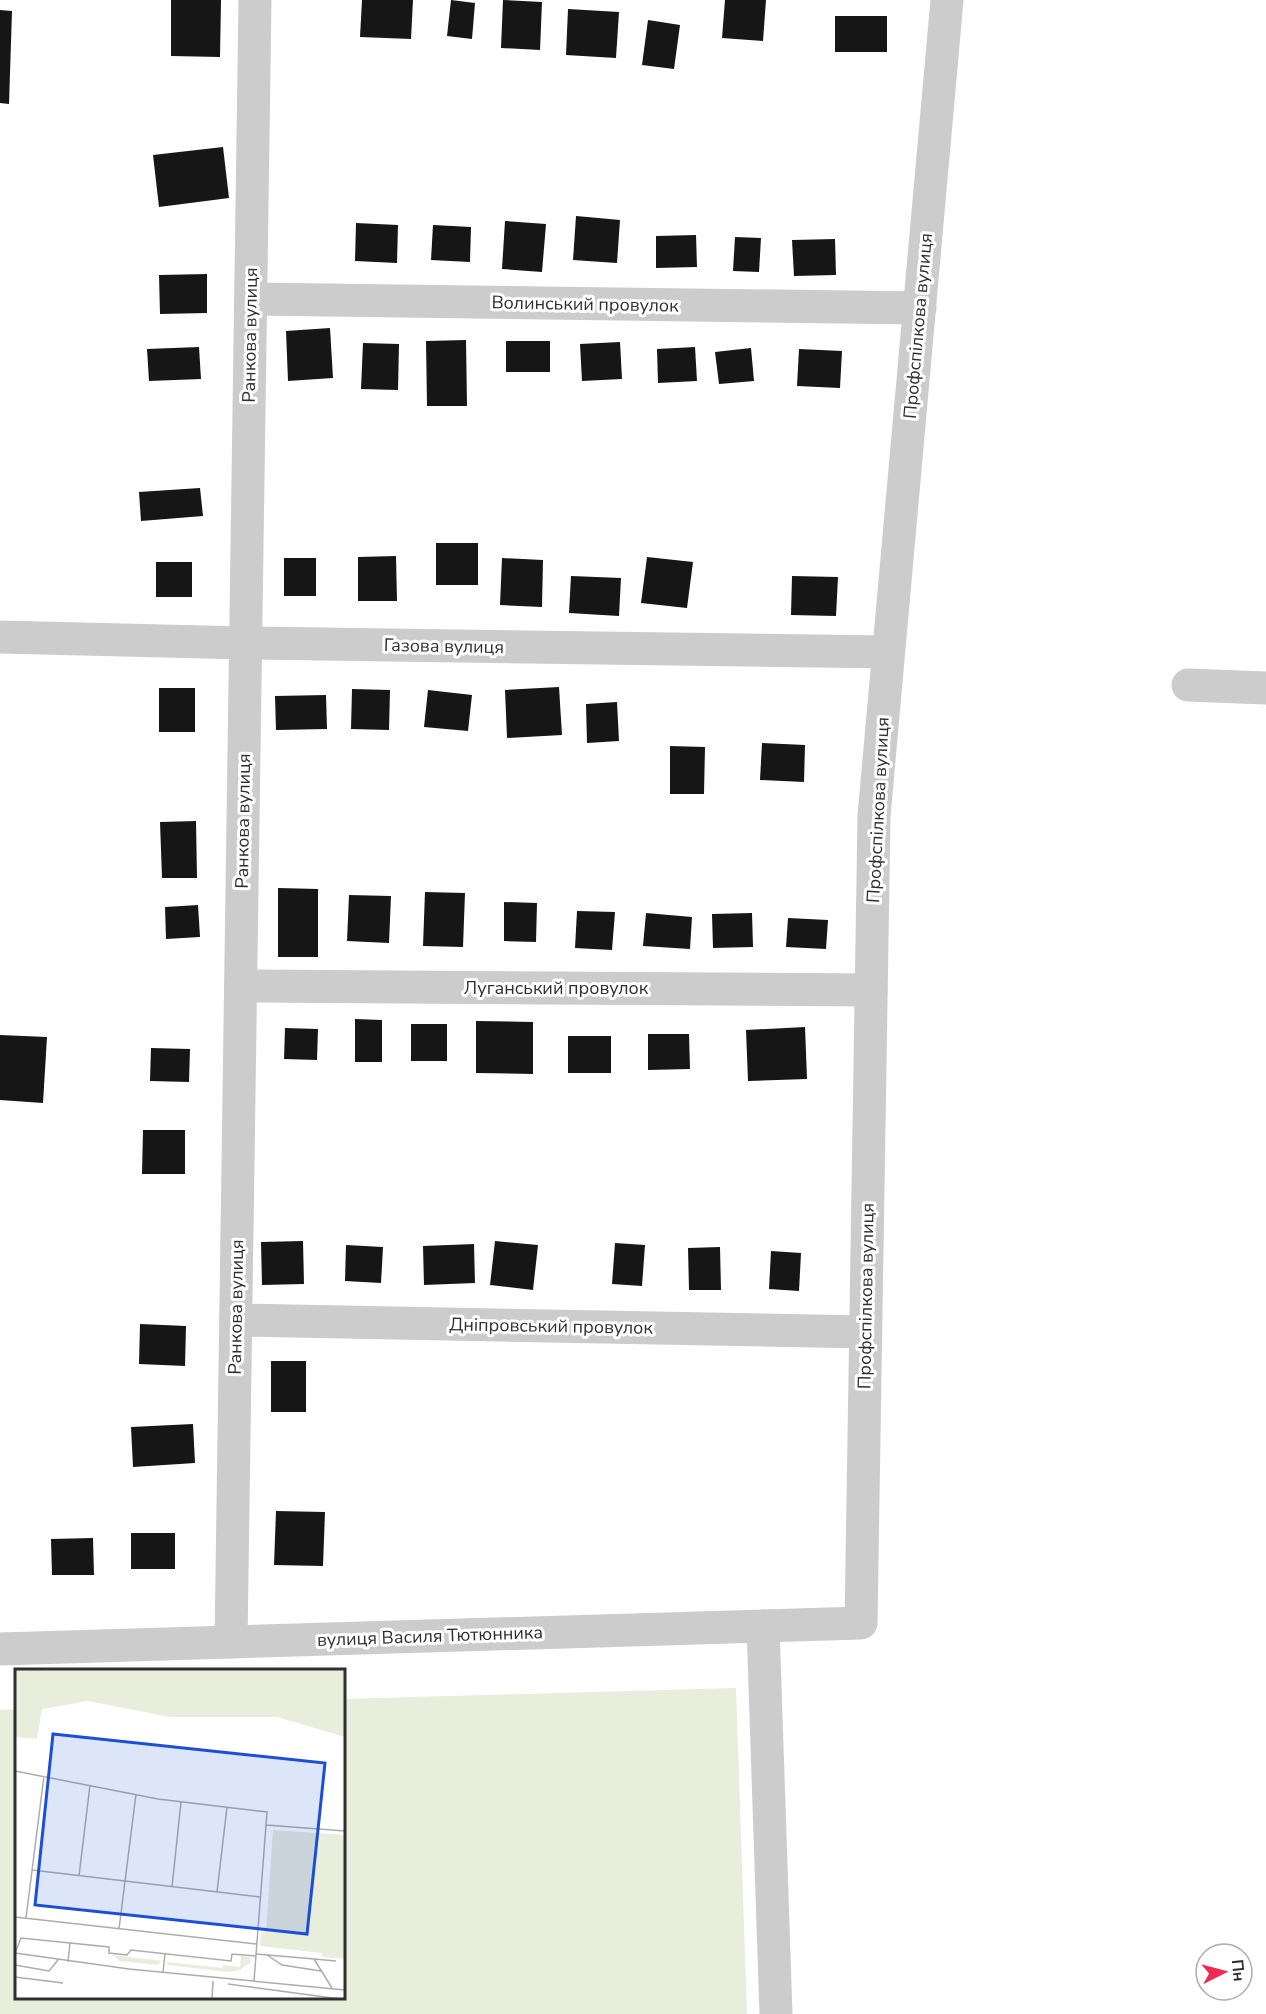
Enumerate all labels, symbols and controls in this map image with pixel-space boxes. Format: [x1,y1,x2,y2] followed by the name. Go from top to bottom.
[898,232,938,420] street label: Профспілкова вулиця
[237,267,263,403] street label: Ранкова вулиця
[491,290,679,318] street label: Волинський провулок
[384,633,504,659] street label: Газова вулиця
[861,716,895,904] street label: Профспілкова вулиця
[230,753,256,889] street label: Ранкова вулиця
[464,976,649,1000] street label: Луганський провулок
[852,1203,880,1389] street label: Профспілкова вулиця
[223,1239,249,1375] street label: Ранкова вулиця
[449,1312,653,1340] street label: Дніпровський провулок
[317,1620,543,1652] street label: вулиця Василя Тютюнника
[15,1669,345,1999] inset map
[1194,1942,1254,2002] north arrow
[1226,1958,1250,1983] text: Пн

